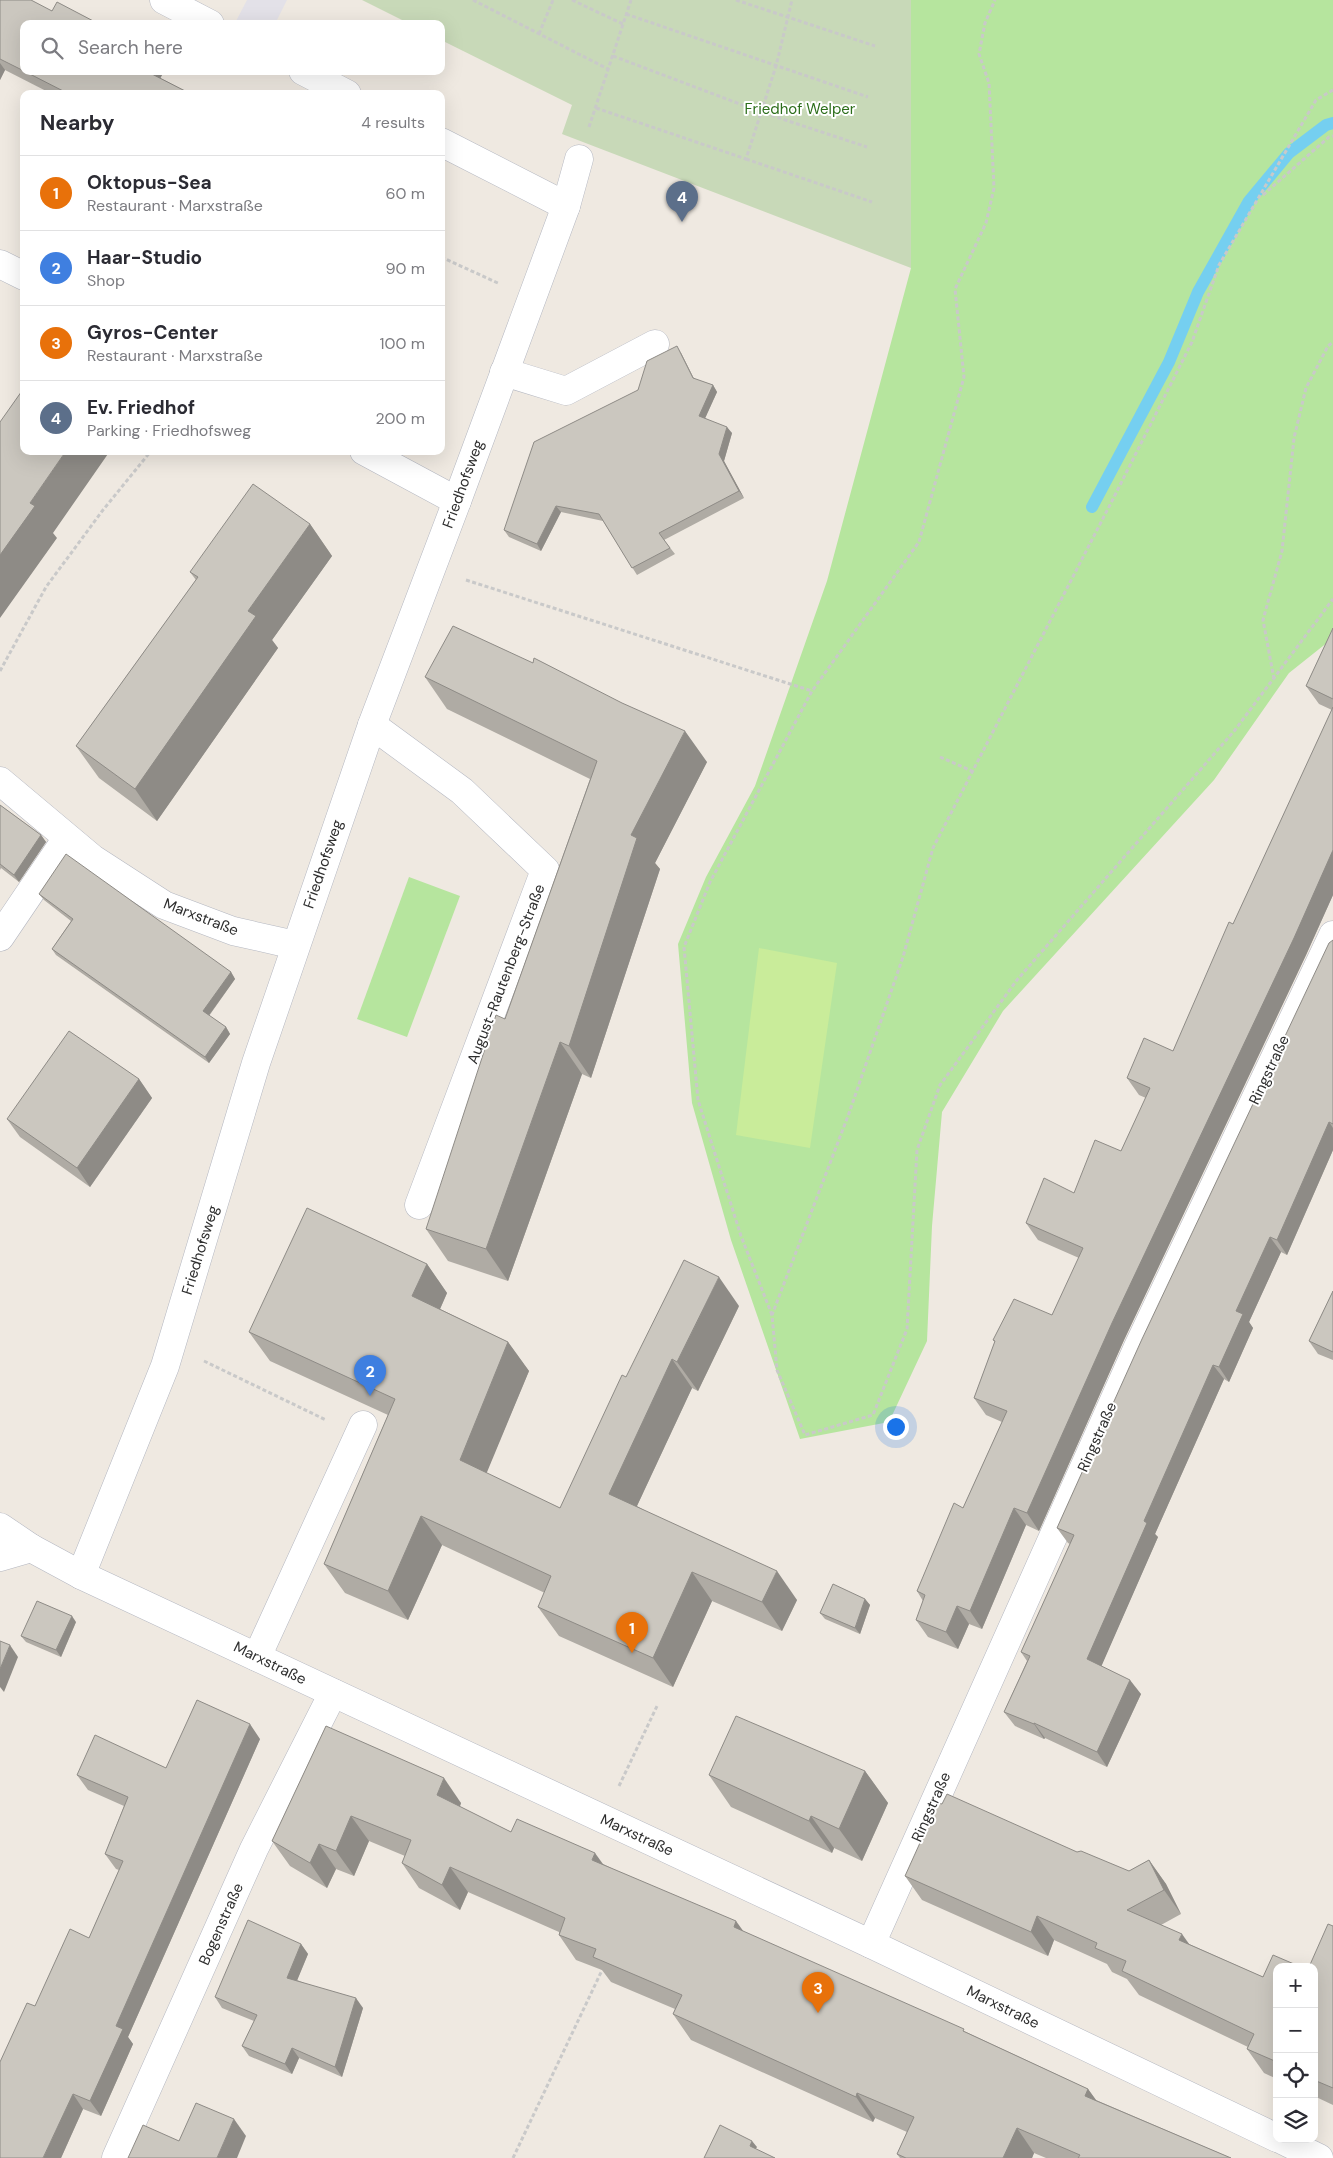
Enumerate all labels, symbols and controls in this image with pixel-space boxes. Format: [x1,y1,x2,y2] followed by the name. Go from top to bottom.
[20,20,445,75] search box
[38,34,66,62] icon: search
[78,35,183,60] text: Search here
[745,99,856,119] park label: Friedhof Welper
[40,109,114,137] text: Nearby
[361,112,425,133] text: 4 results
[87,170,212,195] text: Oktopus-Sea
[666,181,698,222] pin: 4
[53,183,59,204] text: 1
[385,183,425,204] text: 60 m
[87,195,263,216] text: Restaurant · Marxstraße
[87,245,202,270] text: Haar-Studio
[51,258,61,279] text: 2
[385,258,425,279] text: 90 m
[87,270,125,291] text: Shop
[87,320,218,345] text: Gyros-Center
[51,333,61,354] text: 3
[380,333,425,354] text: 100 m
[87,345,263,366] text: Restaurant · Marxstraße
[87,395,195,420] text: Ev. Friedhof
[51,408,61,429] text: 4
[376,408,425,429] text: 200 m
[87,420,251,441] text: Parking · Friedhofsweg
[438,437,488,531] street label: Friedhofsweg
[298,817,348,911] street label: Friedhofsweg
[462,881,550,1067] street label: August-Rautenberg-Straße
[161,894,241,940] street label: Marxstraße
[1244,1032,1294,1108] street label: Ringstraße
[177,1203,223,1297] street label: Friedhofsweg
[354,1355,386,1396] pin: 2
[1073,1399,1121,1475] street label: Ringstraße
[883,1414,909,1440] your location
[616,1612,648,1653] pin: 1
[230,1637,310,1689] street label: Marxstraße
[907,1769,955,1845] street label: Ringstraße
[597,1809,677,1861] street label: Marxstraße
[194,1880,248,1968] street label: Bogenstraße
[1273,1963,1318,2143] map controls
[1273,1963,1318,2008] button: +
[802,1972,834,2013] pin: 3
[963,1981,1043,2033] street label: Marxstraße
[1273,2008,1318,2053] button: −
[1273,2053,1318,2098] button: locate
[1273,2098,1318,2143] button: layers

